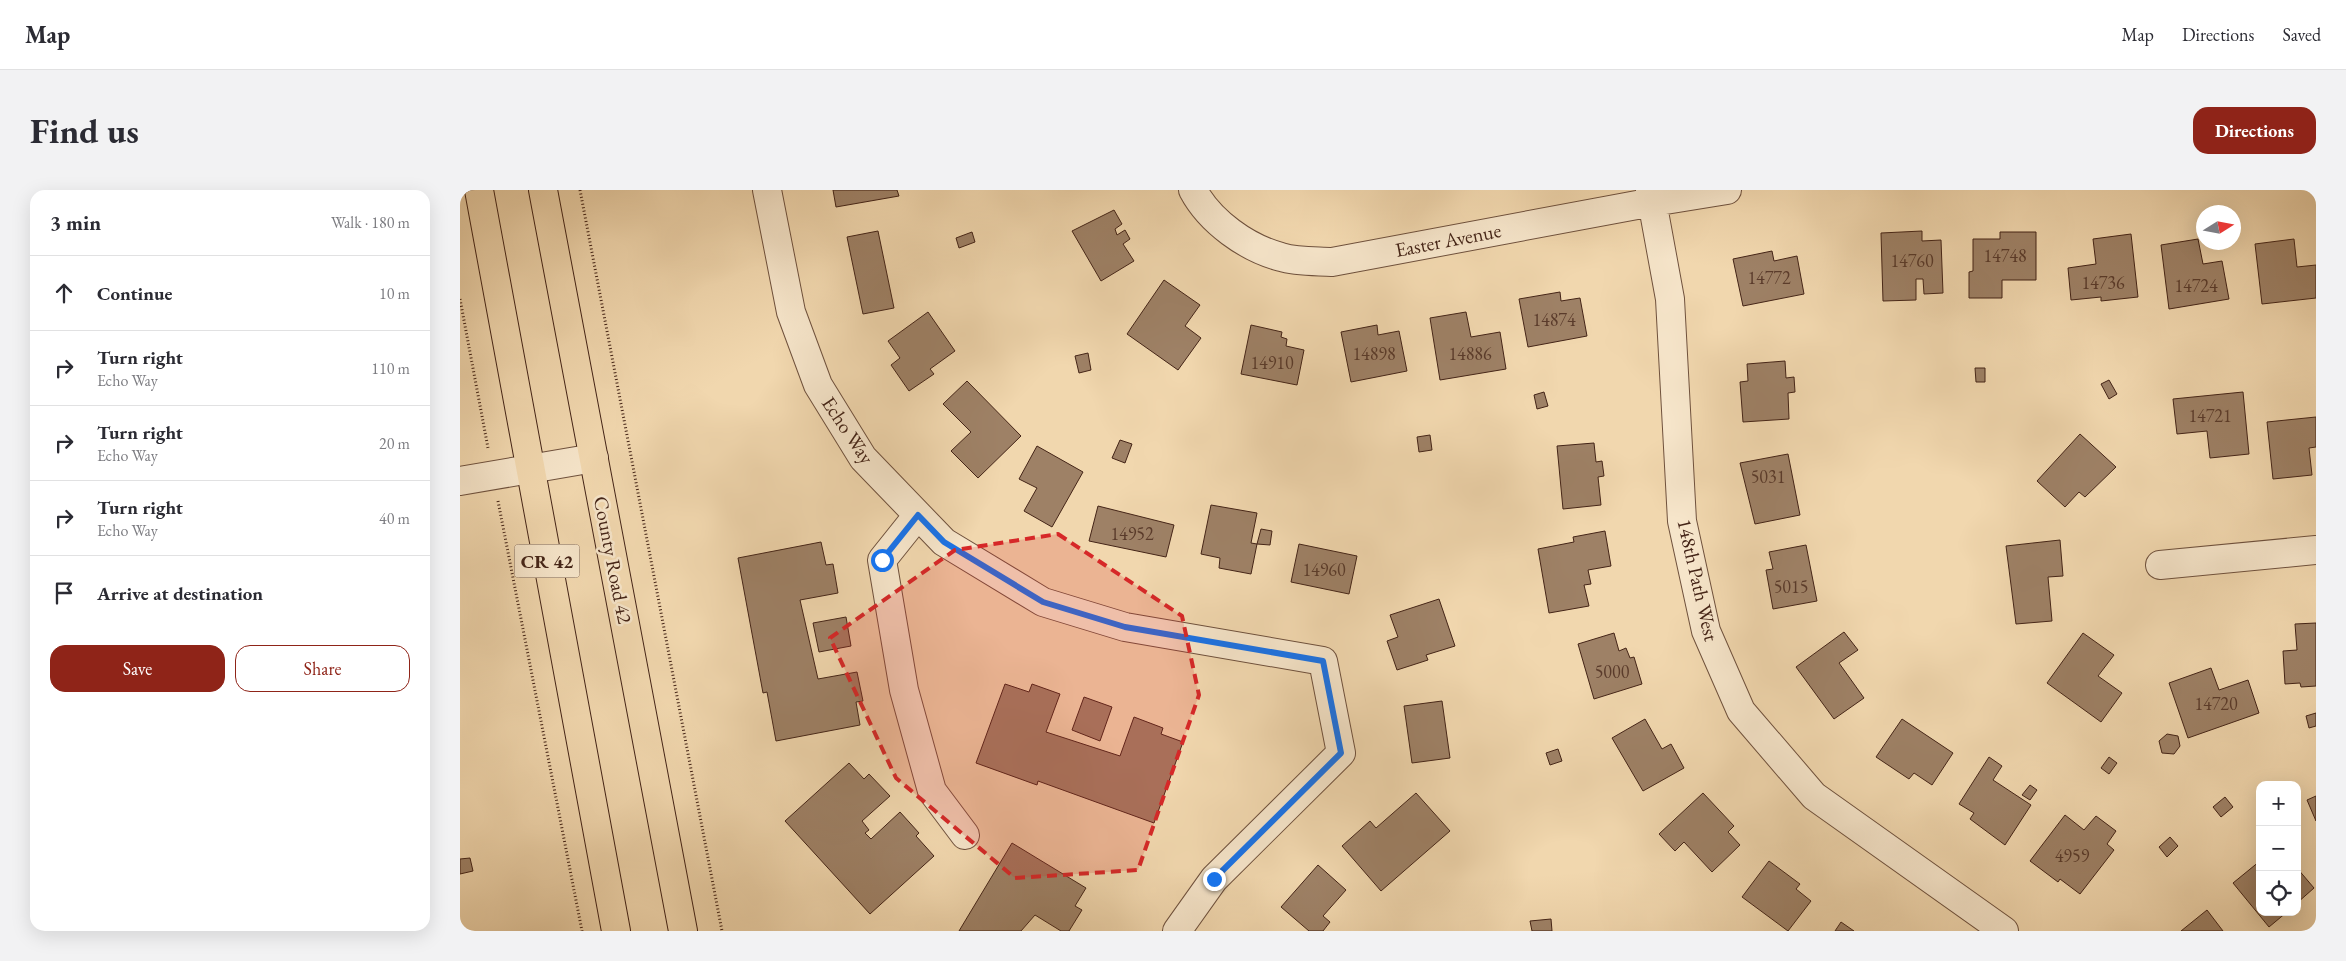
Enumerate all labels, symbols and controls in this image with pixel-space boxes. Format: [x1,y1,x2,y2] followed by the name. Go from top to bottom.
[25,19,70,50] text: Map
[2122,23,2154,46] text: Map
[2182,23,2254,46] text: Directions
[2282,23,2321,46] text: Saved
[2193,107,2316,154] button: Directions
[30,108,139,153] text: Find us
[2196,205,2241,250] north arrow
[50,209,101,236] text: 3 min
[331,212,410,233] text: Walk · 180 m
[1393,217,1503,263] street label: Easter Avenue
[1983,244,2027,267] house number: 14748
[1890,249,1934,272] house number: 14760
[1747,266,1791,289] house number: 14772
[2081,271,2125,294] house number: 14736
[2174,274,2218,297] house number: 14724
[50,279,78,307] icon: ahead
[97,281,172,306] text: Continue
[379,283,410,304] text: 10 m
[1532,308,1576,331] house number: 14874
[1352,342,1396,365] house number: 14898
[1448,342,1492,365] house number: 14886
[97,345,183,370] text: Turn right
[1250,351,1294,374] house number: 14910
[50,354,78,382] icon: right
[371,358,410,379] text: 110 m
[97,370,158,391] text: Echo Way
[816,391,880,469] street label: Echo Way
[2188,404,2232,427] house number: 14721
[97,420,183,445] text: Turn right
[50,429,78,457] icon: right
[379,433,410,454] text: 20 m
[97,445,158,466] text: Echo Way
[1751,465,1785,488] house number: 5031
[588,494,638,626] street label: County Road 42
[97,495,183,520] text: Turn right
[50,504,78,532] icon: right
[379,508,410,529] text: 40 m
[1671,516,1725,644] street label: 148th Path West
[97,520,158,541] text: Echo Way
[1110,522,1154,545] house number: 14952
[514,544,580,578] road number: CR 42
[871,549,894,572] route start
[1302,558,1346,581] house number: 14960
[1774,575,1808,598] house number: 5015
[50,579,78,607] icon: arrive
[97,581,263,606] text: Arrive at destination
[50,645,225,692] button: Save
[235,645,410,692] button: Share
[1595,660,1630,683] house number: 5000
[2194,692,2238,715] house number: 14720
[2256,781,2301,916] map controls
[2256,781,2301,826] button: +
[2256,826,2301,871] button: −
[2055,844,2090,867] house number: 4959
[1203,868,1226,891] route end
[2256,871,2301,916] button: locate

